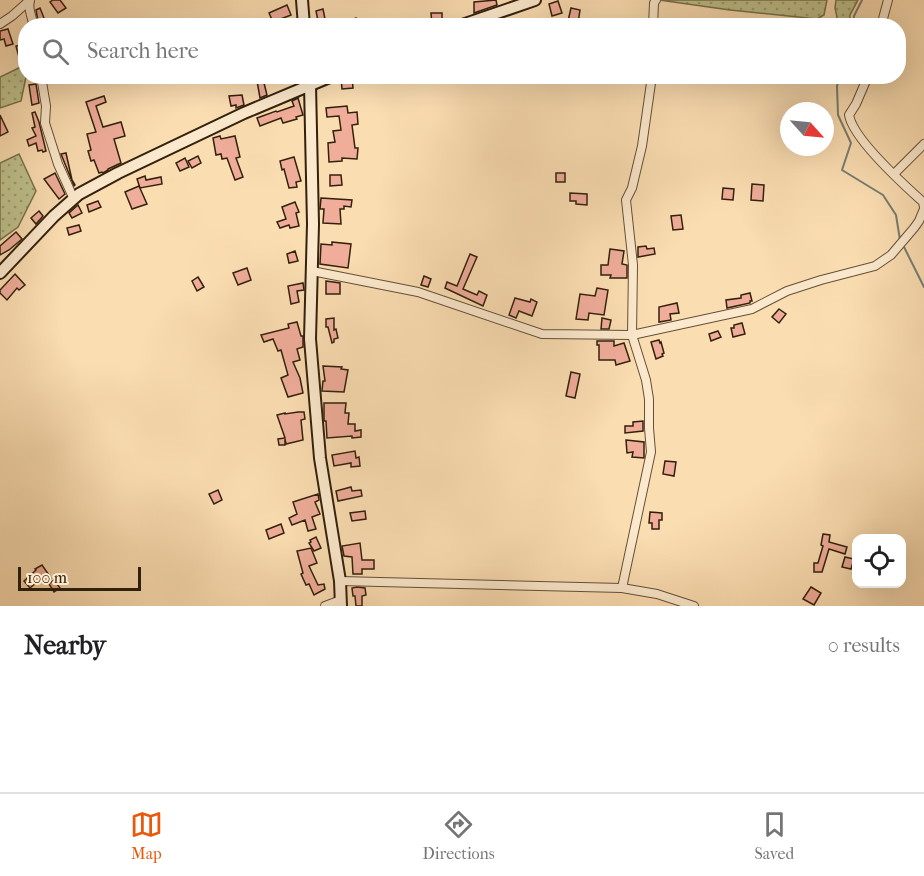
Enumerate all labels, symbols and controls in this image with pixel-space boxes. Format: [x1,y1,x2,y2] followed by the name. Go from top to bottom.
[18,18,906,84] search box
[39,35,72,68] icon: search
[87,38,199,64] text: Search here
[780,102,834,156] north arrow
[852,534,906,588] map controls
[852,534,906,588] button: locate
[18,564,141,592] scale bar
[27,568,67,587] text: 100 m
[24,630,106,661] text: Nearby
[828,634,900,657] text: 0 results
[130,808,163,863] tab: Map
[423,808,495,863] tab: Directions
[754,808,794,863] tab: Saved

